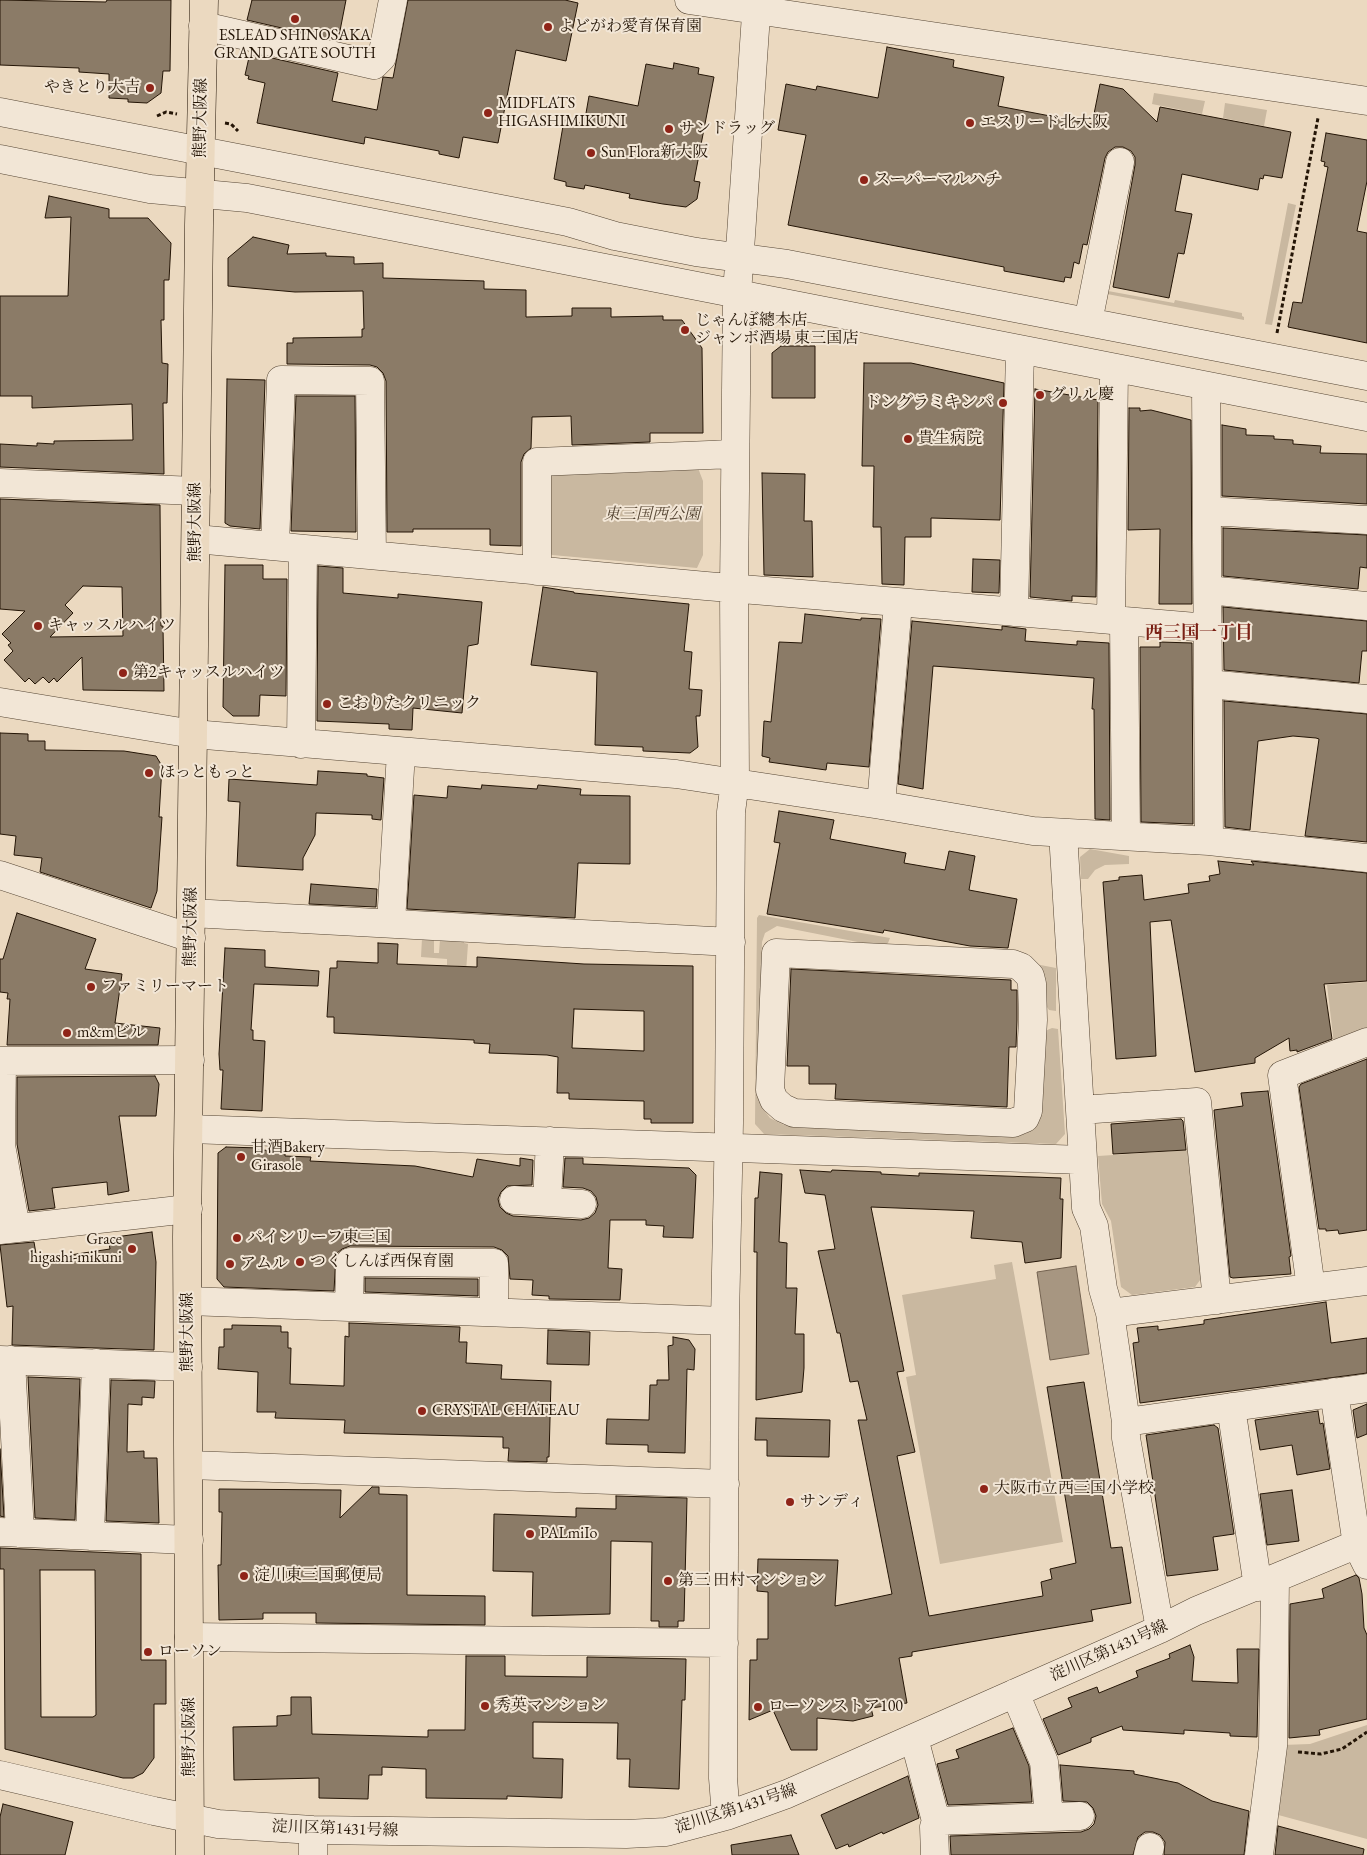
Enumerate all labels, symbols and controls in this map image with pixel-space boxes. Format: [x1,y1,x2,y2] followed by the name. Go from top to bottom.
[289,13,301,25] marker: ESLEAD SHINOSAKA GRAND GATE SOUTH
[558,17,702,37] place label: よどがわ愛育保育園
[542,21,554,33] marker: よどがわ愛育保育園
[214,26,376,64] place label: ESLEAD SHINOSAKA GRAND GATE SOUTH
[44,78,140,98] place label: やきとり大吉
[191,78,211,158] street label: 熊野大阪線
[144,82,156,94] marker: やきとり大吉
[498,94,626,132] place label: MIDFLATS HIGASHIMIKUNI
[482,107,494,119] marker: MIDFLATS HIGASHIMIKUNI
[980,113,1108,133] place label: エスリード北大阪
[964,117,976,129] marker: エスリード北大阪
[679,119,775,139] place label: サンドラッグ
[663,123,675,135] marker: サンドラッグ
[601,143,708,163] place label: Sun Flora新大阪
[585,147,597,159] marker: Sun Flora新大阪
[874,170,1001,190] place label: スーパーマルハチ
[858,174,870,186] marker: スーパーマルハチ
[695,311,858,349] place label: じゃんぼ總本店 ジャンボ酒場 東三国店
[679,324,691,336] marker: じゃんぼ總本店 ジャンボ酒場 東三国店
[1050,385,1114,405] place label: グリル慶
[1034,389,1046,401] marker: グリル慶
[865,393,993,413] place label: ドングラミキンパ
[997,397,1009,409] marker: ドングラミキンパ
[918,429,982,449] place label: 貴生病院
[902,433,914,445] marker: 貴生病院
[186,482,206,562] street label: 熊野大阪線
[604,505,700,525] park label: 東三国西公園
[48,616,176,636] place label: キャッスルハイツ
[32,620,44,632] marker: キャッスルハイツ
[1145,622,1253,644] district label: 西三国一丁目
[133,663,285,683] place label: 第2キャッスルハイツ
[117,667,129,679] marker: 第2キャッスルハイツ
[337,694,481,714] place label: こおりたクリニック
[321,698,333,710] marker: こおりたクリニック
[159,763,255,783] place label: ほっともっと
[143,767,155,779] marker: ほっともっと
[181,887,201,967] street label: 熊野大阪線
[101,977,229,997] place label: ファミリーマート
[85,981,97,993] marker: ファミリーマート
[77,1023,146,1043] place label: m&mビル
[61,1027,73,1039] marker: m&mビル
[251,1138,325,1176] place label: 甘酒Bakery Girasole
[235,1151,247,1163] marker: 甘酒Bakery Girasole
[247,1228,391,1248] place label: パインリーフ東三国
[30,1230,122,1268] place label: Grace higashi-mikuni
[231,1232,243,1244] marker: パインリーフ東三国
[126,1243,138,1255] marker: Grace higashi-mikuni
[310,1252,454,1272] place label: つくしんぼ西保育園
[240,1254,288,1274] place label: アムル
[294,1256,306,1268] marker: つくしんぼ西保育園
[224,1258,236,1270] marker: アムル
[178,1292,198,1372] street label: 熊野大阪線
[432,1401,580,1421] place label: CRYSTAL CHATEAU
[416,1405,428,1417] marker: CRYSTAL CHATEAU
[994,1479,1154,1499] place label: 大阪市立西三国小学校
[978,1483,990,1495] marker: 大阪市立西三国小学校
[800,1492,864,1512] place label: サンディ
[784,1496,796,1508] marker: サンディ
[540,1524,598,1544] place label: PALmiIo
[524,1528,536,1540] marker: PALmiIo
[254,1566,382,1586] place label: 淀川東三国郵便局
[238,1570,250,1582] marker: 淀川東三国郵便局
[678,1571,825,1591] place label: 第三 田村マンション
[662,1575,674,1587] marker: 第三 田村マンション
[1047,1616,1171,1686] street label: 淀川区第1431号線
[158,1642,222,1662] place label: ローソン
[142,1646,154,1658] marker: ローソン
[495,1696,607,1716] place label: 秀英マンション
[180,1697,200,1777] street label: 熊野大阪線
[768,1697,903,1717] place label: ローソンストア100
[479,1700,491,1712] marker: 秀英マンション
[752,1701,764,1713] marker: ローソンストア100
[673,1780,799,1838] street label: 淀川区第1431号線
[271,1817,399,1841] street label: 淀川区第1431号線

